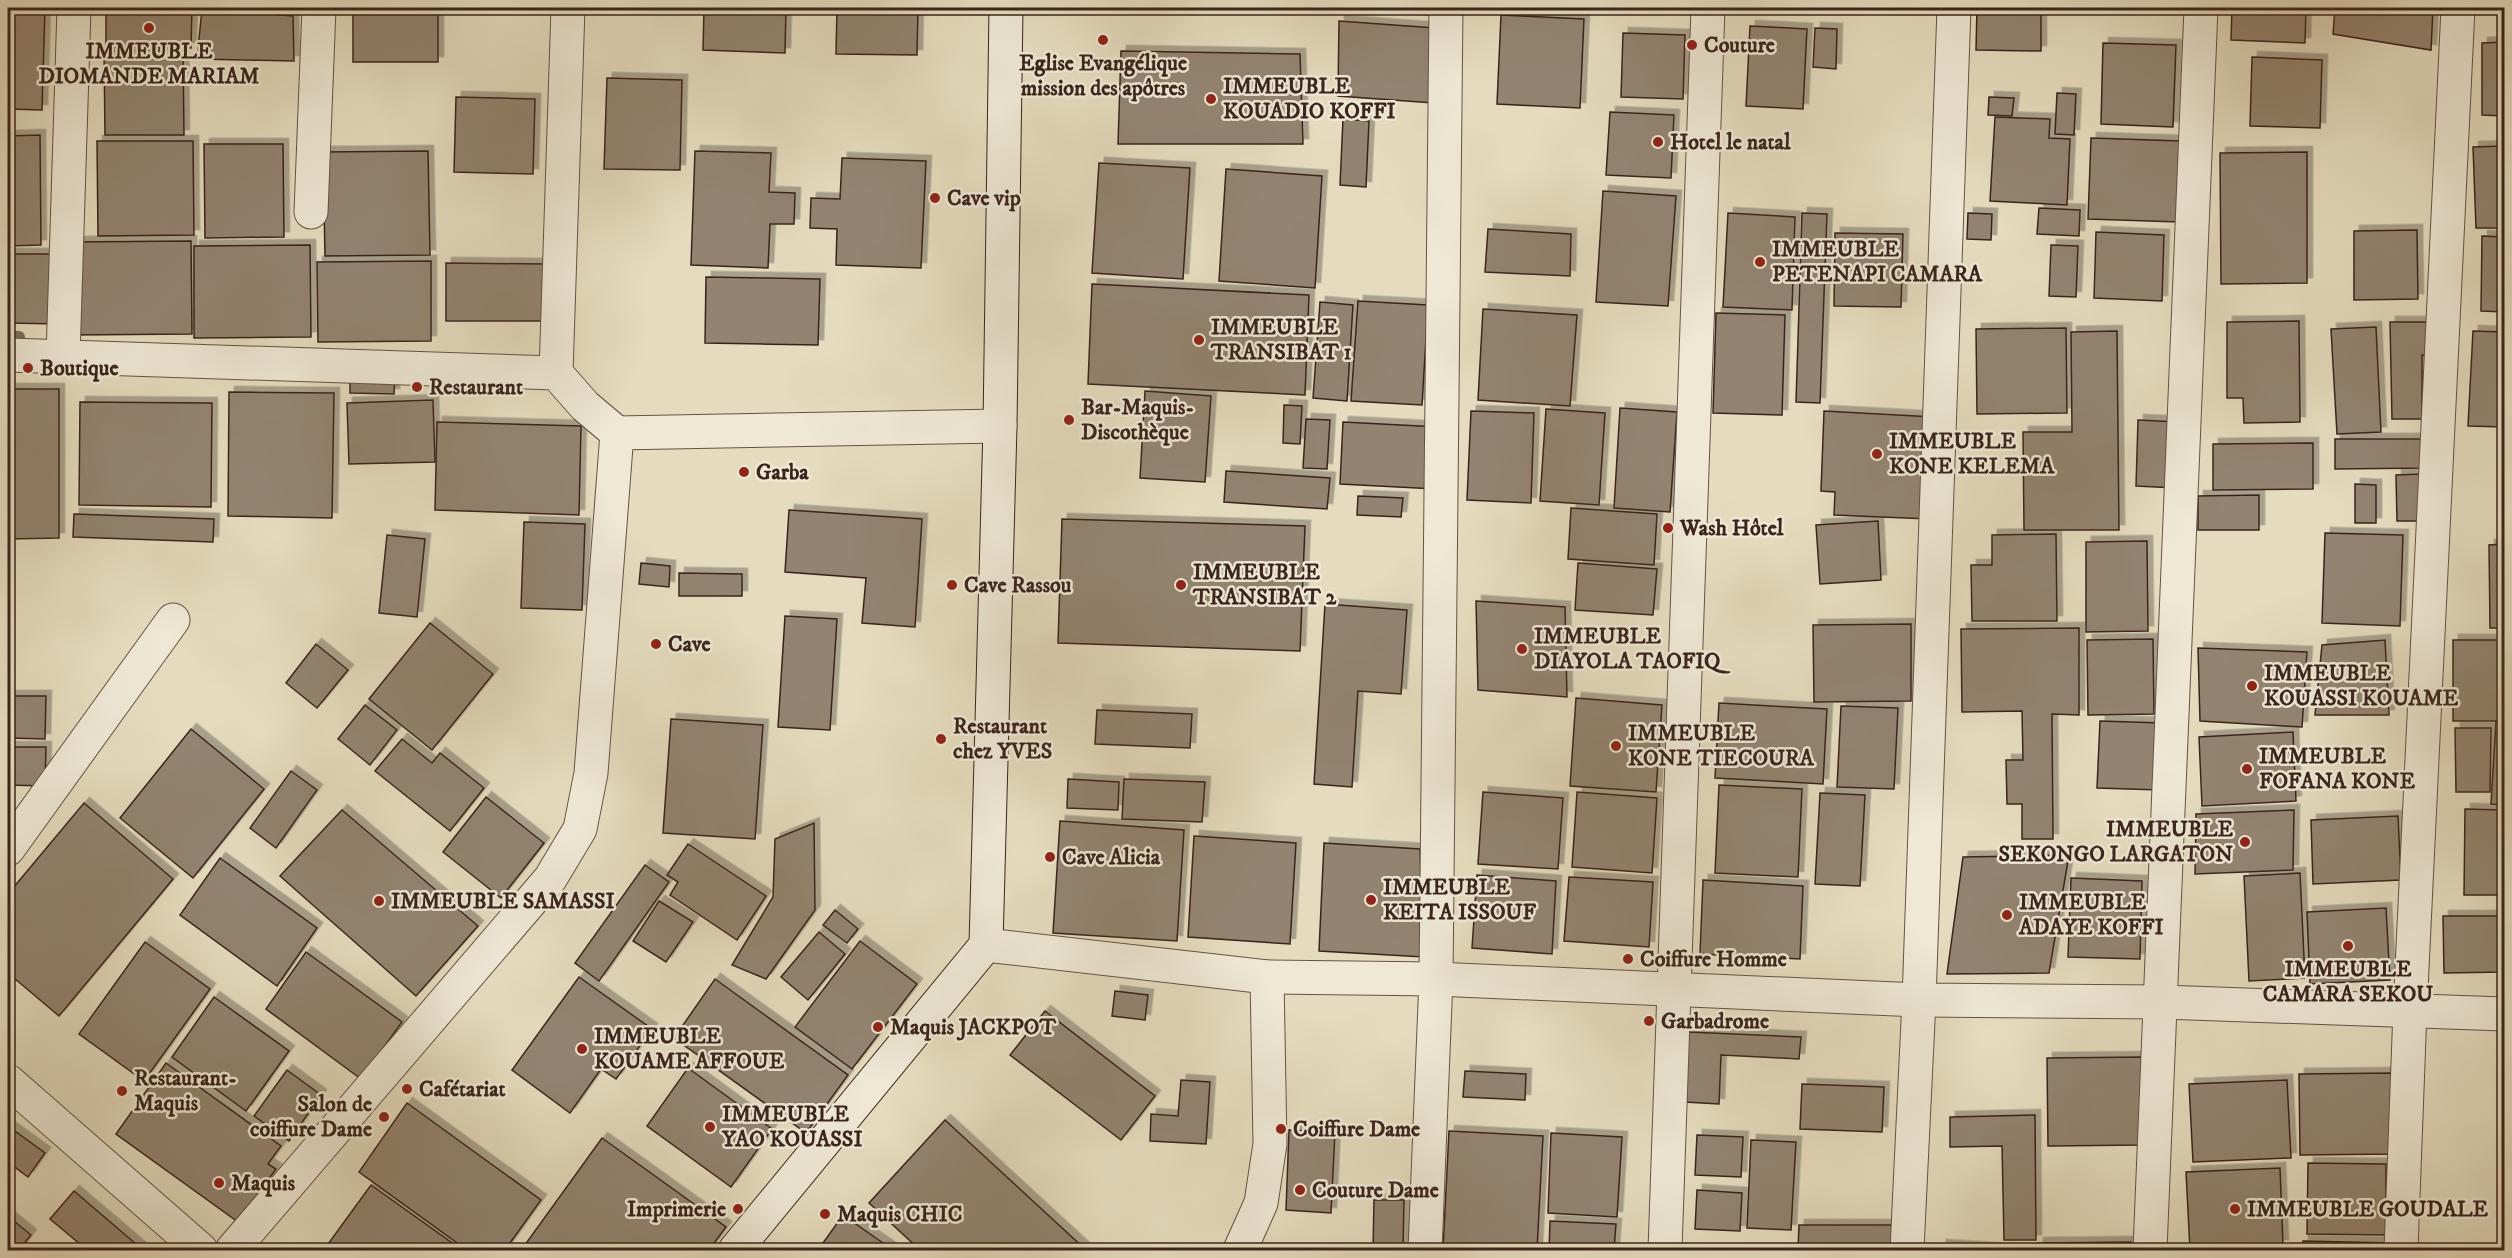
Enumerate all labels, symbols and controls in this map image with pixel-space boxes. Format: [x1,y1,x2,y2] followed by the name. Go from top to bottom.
[142,21,156,35] marker: IMMEUBLE DIOMANDE MARIAM
[1704,32,1775,59] place label: Couture
[1096,33,1110,47] marker: Eglise Evangélique mission des apôtres
[39,38,259,90] place label: IMMEUBLE DIOMANDE MARIAM
[1685,38,1699,52] marker: Couture
[1019,50,1187,102] place label: Eglise Evangélique mission des apôtres
[1223,73,1396,125] place label: IMMEUBLE KOUADIO KOFFI
[1204,92,1218,106] marker: IMMEUBLE KOUADIO KOFFI
[1670,129,1791,156] place label: Hotel le natal
[1651,135,1665,149] marker: Hotel le natal
[947,185,1021,212] place label: Cave vip
[928,191,942,205] marker: Cave vip
[1772,236,1983,288] place label: IMMEUBLE PETENAPI CAMARA
[1753,255,1767,269] marker: IMMEUBLE PETENAPI CAMARA
[1210,314,1352,366] place label: IMMEUBLE TRANSIBAT 1
[1192,333,1206,347] marker: IMMEUBLE TRANSIBAT 1
[40,355,119,382] place label: Boutique
[21,361,35,375] marker: Boutique
[429,374,523,401] place label: Restaurant
[410,380,424,394] marker: Restaurant
[1081,394,1194,446] place label: Bar-Maquis- Discothèque
[1062,413,1076,427] marker: Bar-Maquis- Discothèque
[1889,428,2055,480] place label: IMMEUBLE KONE KELEMA
[1870,447,1884,461] marker: IMMEUBLE KONE KELEMA
[756,459,809,486] place label: Garba
[737,465,751,479] marker: Garba
[1679,515,1784,542] place label: Wash Hôtel
[1661,521,1675,535] marker: Wash Hôtel
[1192,559,1338,611] place label: IMMEUBLE TRANSIBAT 2
[964,572,1072,599] place label: Cave Rassou
[945,578,959,592] marker: Cave Rassou
[1174,578,1188,592] marker: IMMEUBLE TRANSIBAT 2
[1534,623,1731,675] place label: IMMEUBLE DIAYOLA TAOFIQ
[668,631,711,658] place label: Cave
[649,637,663,651] marker: Cave
[1515,642,1529,656] marker: IMMEUBLE DIAYOLA TAOFIQ
[2264,660,2459,712] place label: IMMEUBLE KOUASSI KOUAME
[2245,679,2259,693] marker: IMMEUBLE KOUASSI KOUAME
[953,713,1052,765] place label: Restaurant chez YVES
[1628,720,1815,772] place label: IMMEUBLE KONE TIECOURA
[934,732,948,746] marker: Restaurant chez YVES
[1609,739,1623,753] marker: IMMEUBLE KONE TIECOURA
[2259,743,2415,795] place label: IMMEUBLE FOFANA KONE
[2240,762,2254,776] marker: IMMEUBLE FOFANA KONE
[1999,816,2233,868] place label: IMMEUBLE SEKONGO LARGATON
[2238,835,2252,849] marker: IMMEUBLE SEKONGO LARGATON
[1062,844,1161,871] place label: Cave Alicia
[1043,850,1057,864] marker: Cave Alicia
[1383,874,1537,926] place label: IMMEUBLE KEITA ISSOUF
[391,888,615,915] place label: IMMEUBLE SAMASSI
[2018,889,2164,941] place label: IMMEUBLE ADAYE KOFFI
[1364,893,1378,907] marker: IMMEUBLE KEITA ISSOUF
[372,894,386,908] marker: IMMEUBLE SAMASSI
[2000,908,2014,922] marker: IMMEUBLE ADAYE KOFFI
[2341,939,2355,953] marker: IMMEUBLE CAMARA SEKOU
[1640,946,1787,973] place label: Coiffure Homme
[1621,952,1635,966] marker: Coiffure Homme
[2263,956,2433,1008] place label: IMMEUBLE CAMARA SEKOU
[1661,1008,1769,1035] place label: Garbadrome
[890,1014,1056,1041] place label: Maquis JACKPOT
[1642,1014,1656,1028] marker: Garbadrome
[871,1020,885,1034] marker: Maquis JACKPOT
[594,1023,785,1075] place label: IMMEUBLE KOUAME AFFOUE
[575,1042,589,1056] marker: IMMEUBLE KOUAME AFFOUE
[134,1065,237,1117] place label: Restaurant- Maquis
[419,1076,506,1103] place label: Cafétariat
[400,1082,414,1096] marker: Cafétariat
[115,1084,129,1098] marker: Restaurant- Maquis
[250,1091,372,1143] place label: Salon de coiffure Dame
[721,1101,862,1153] place label: IMMEUBLE YAO KOUASSI
[377,1110,391,1124] marker: Salon de coiffure Dame
[1293,1116,1420,1143] place label: Coiffure Dame
[703,1120,717,1134] marker: IMMEUBLE YAO KOUASSI
[1274,1122,1288,1136] marker: Coiffure Dame
[231,1170,296,1197] place label: Maquis
[212,1176,226,1190] marker: Maquis
[1312,1177,1439,1204] place label: Couture Dame
[1293,1183,1307,1197] marker: Couture Dame
[627,1196,726,1223] place label: Imprimerie
[2247,1196,2489,1223] place label: IMMEUBLE GOUDALE
[837,1201,962,1228] place label: Maquis CHIC
[731,1202,745,1216] marker: Imprimerie
[2228,1202,2242,1216] marker: IMMEUBLE GOUDALE
[818,1207,832,1221] marker: Maquis CHIC

